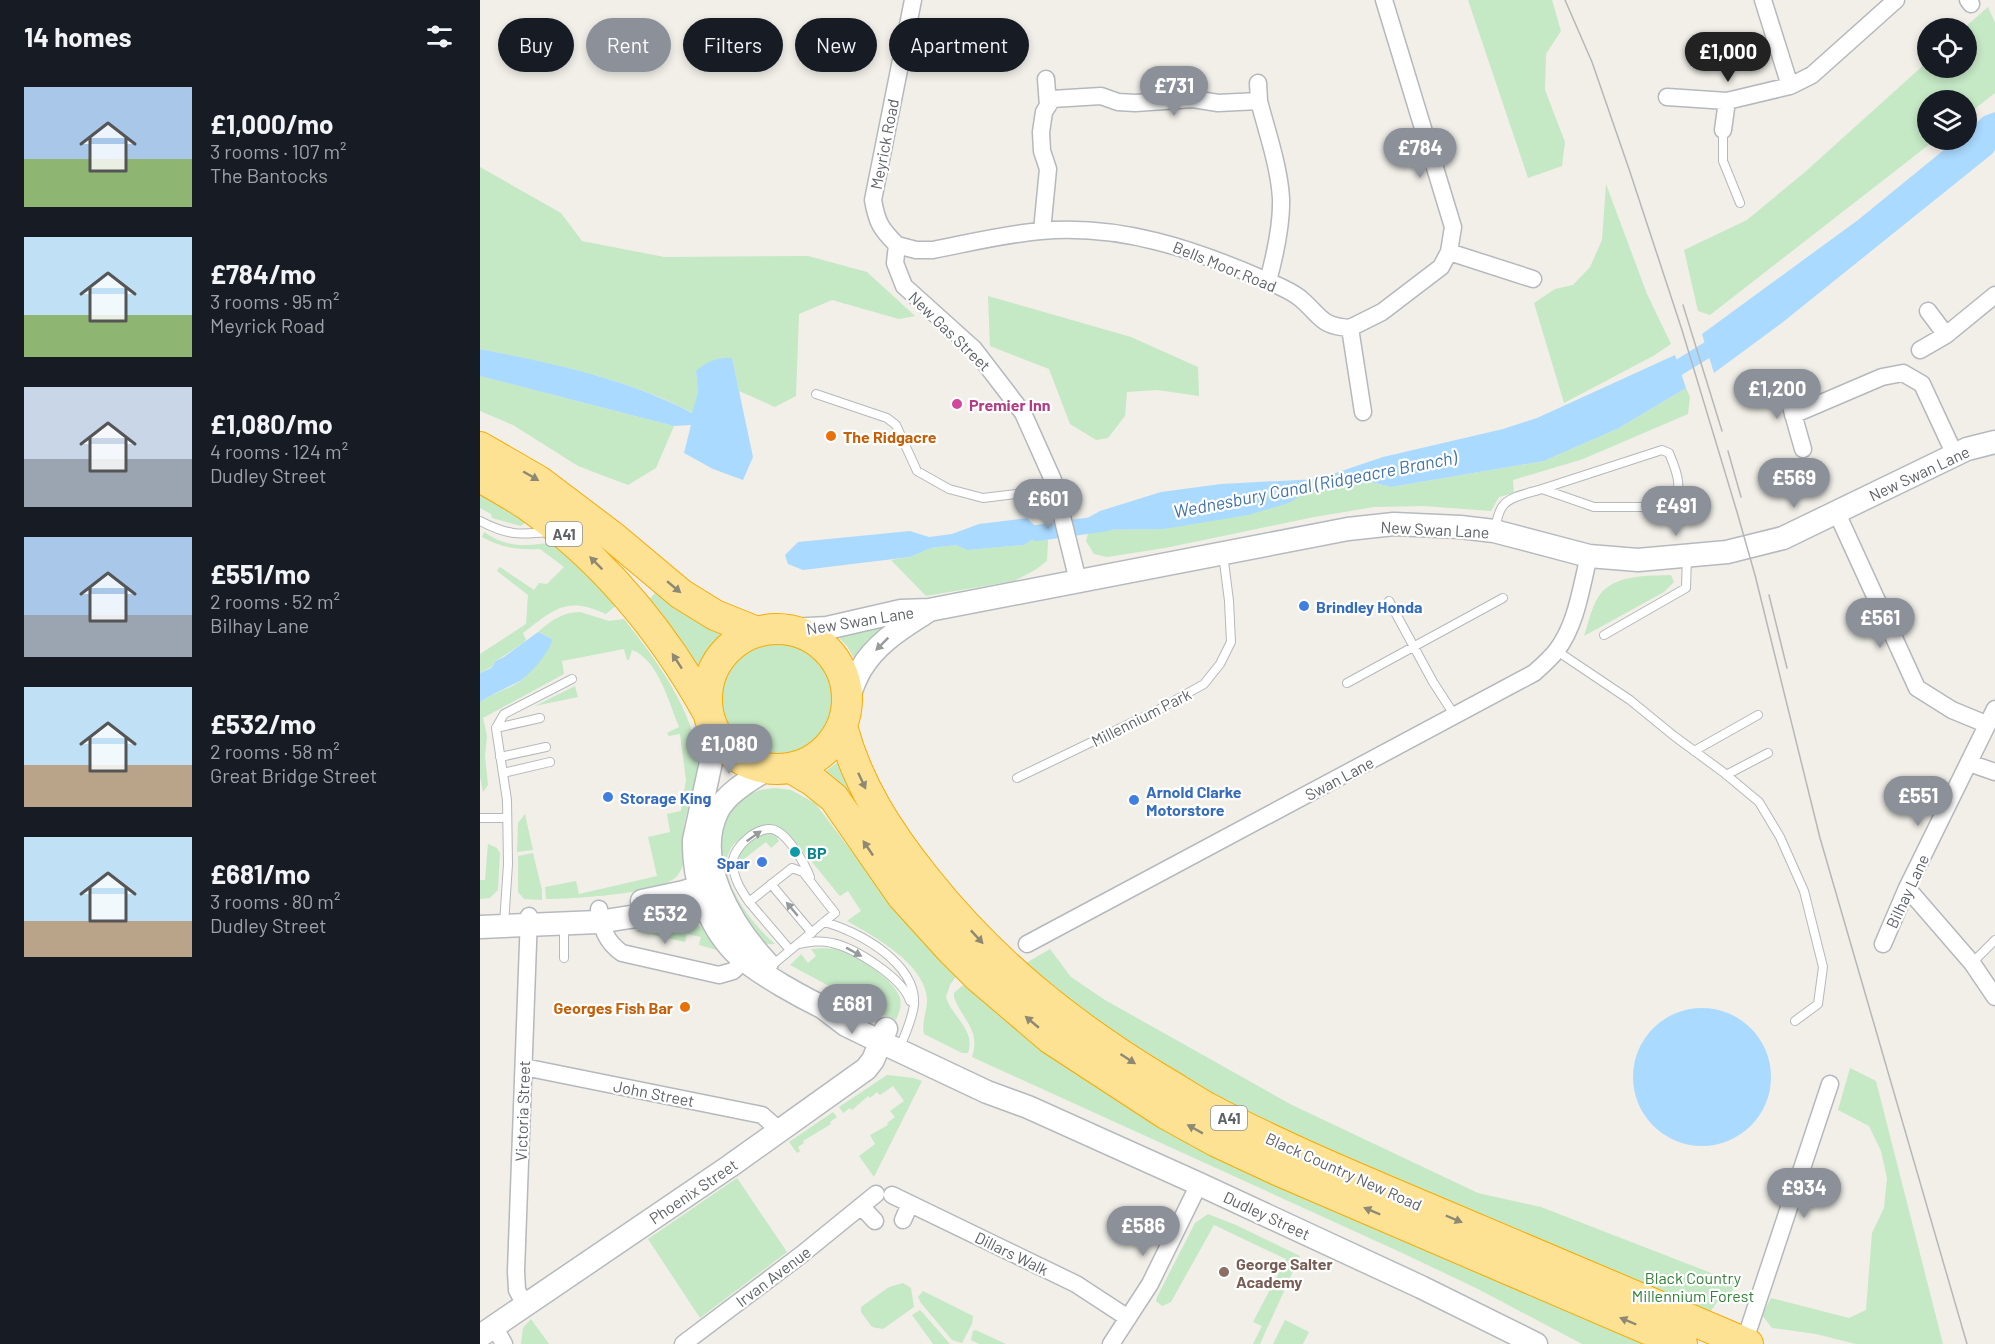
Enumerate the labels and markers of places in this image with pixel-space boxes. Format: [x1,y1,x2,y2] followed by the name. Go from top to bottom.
[1679,32,1777,83] pin: £1,000
[1138,66,1210,117] pin: £731
[1384,128,1456,179] pin: £784
[1728,369,1826,420] pin: £1,200
[969,395,1050,414] place label: Premier Inn
[950,397,964,411] marker: Premier Inn
[843,427,937,446] place label: The Ridgacre
[824,429,838,443] marker: The Ridgacre
[1758,458,1830,509] pin: £569
[1012,479,1084,530] pin: £601
[1640,486,1712,537] pin: £491
[1316,597,1423,616] place label: Brindley Honda
[1844,598,1916,649] pin: £561
[1297,599,1311,613] marker: Brindley Honda
[680,724,778,775] pin: £1,080
[1882,776,1954,827] pin: £551
[1146,782,1242,819] place label: Arnold Clarke Motorstore
[620,788,712,807] place label: Storage King
[601,790,615,804] marker: Storage King
[1127,793,1141,807] marker: Arnold Clarke Motorstore
[807,843,827,862] place label: BP
[788,845,802,859] marker: BP
[717,853,750,872] place label: Spar
[755,855,769,869] marker: Spar
[629,894,701,945] pin: £532
[816,984,888,1035] pin: £681
[554,998,673,1017] place label: Georges Fish Bar
[678,1000,692,1014] marker: Georges Fish Bar
[1768,1168,1840,1219] pin: £934
[1107,1206,1179,1257] pin: £586
[1236,1254,1333,1291] place label: George Salter Academy
[1217,1265,1231,1279] marker: George Salter Academy

